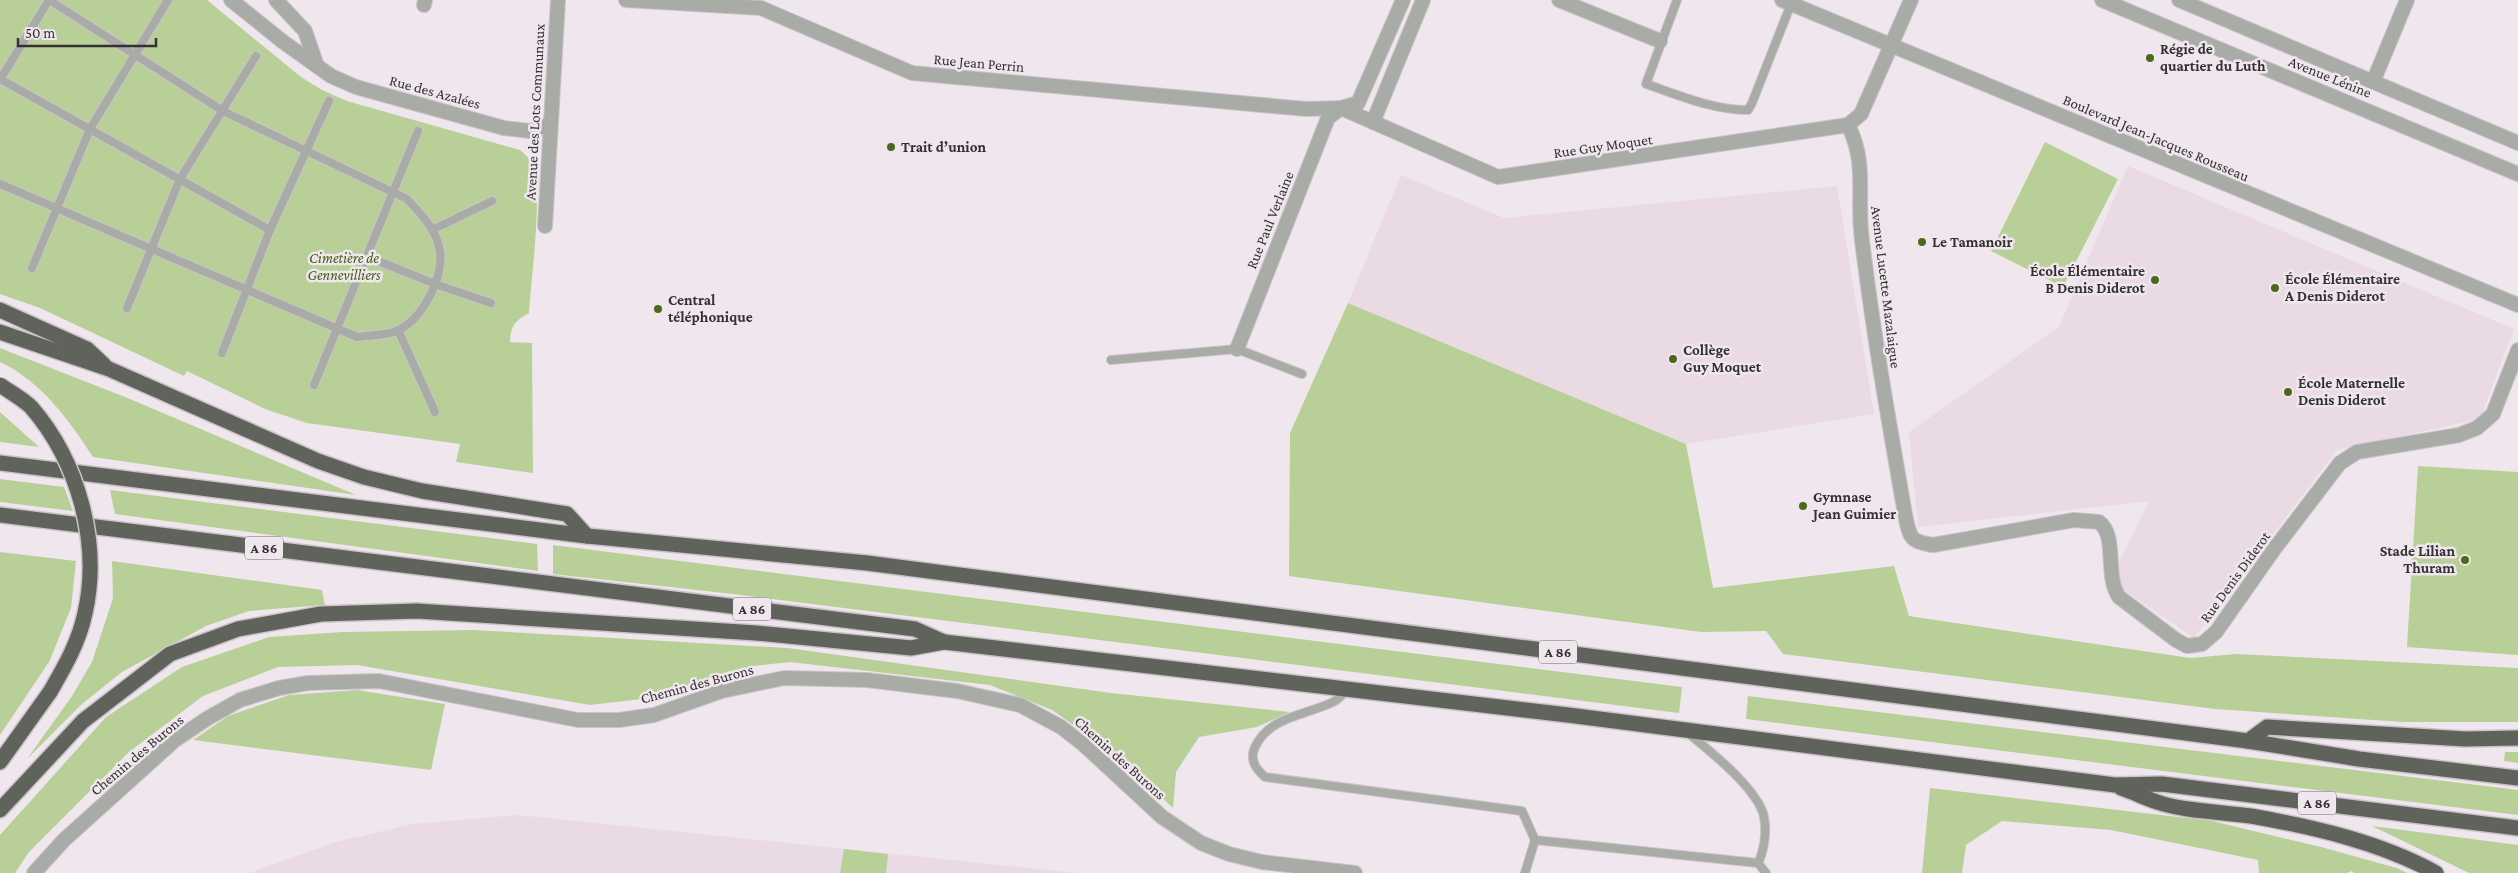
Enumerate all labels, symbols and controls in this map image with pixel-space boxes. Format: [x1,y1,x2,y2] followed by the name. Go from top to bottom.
[18,15,155,47] scale bar
[522,23,548,201] street label: Avenue des Lots Communaux
[25,25,55,41] text: 50 m
[2160,41,2266,74] place label: Régie de quartier du Luth
[933,51,1025,76] street label: Rue Jean Perrin
[2144,52,2156,64] marker: Régie de quartier du Luth
[2286,53,2374,101] street label: Avenue Lénine
[388,72,482,112] street label: Rue des Azalées
[2060,91,2251,185] street label: Boulevard Jean-Jacques Rousseau
[1552,131,1655,162] street label: Rue Guy Moquet
[901,139,986,155] place label: Trait d’union
[885,141,897,153] marker: Trait d’union
[1243,169,1297,271] street label: Rue Paul Verlaine
[1867,205,1904,370] street label: Avenue Lucette Mazalaigue
[1932,234,2012,250] place label: Le Tamanoir
[1916,236,1928,248] marker: Le Tamanoir
[307,250,381,283] park label: Cimetière de Gennevilliers
[2030,263,2146,296] place label: École Élémentaire B Denis Diderot
[2284,271,2400,304] place label: École Élémentaire A Denis Diderot
[2149,274,2161,286] marker: École Élémentaire B Denis Diderot
[2269,282,2281,294] marker: École Élémentaire A Denis Diderot
[668,292,753,325] place label: Central téléphonique
[652,303,664,315] marker: Central téléphonique
[1683,342,1762,375] place label: Collège Guy Moquet
[1667,353,1679,365] marker: Collège Guy Moquet
[2298,375,2405,408] place label: École Maternelle Denis Diderot
[2282,386,2294,398] marker: École Maternelle Denis Diderot
[1811,489,1896,522] place label: Gymnase Jean Guimier
[1797,500,1809,512] marker: Gymnase Jean Guimier
[2197,528,2274,626] street label: Rue Denis Diderot
[245,536,283,560] road number: A 86
[2380,543,2455,576] place label: Stade Lilian Thuram
[2459,554,2471,566] marker: Stade Lilian Thuram
[733,598,771,620] road number: A 86
[1539,640,1577,664] road number: A 86
[639,661,755,707] street label: Chemin des Burons
[87,711,187,798] street label: Chemin des Burons
[1072,713,1169,803] street label: Chemin des Burons
[2298,791,2336,814] road number: A 86

